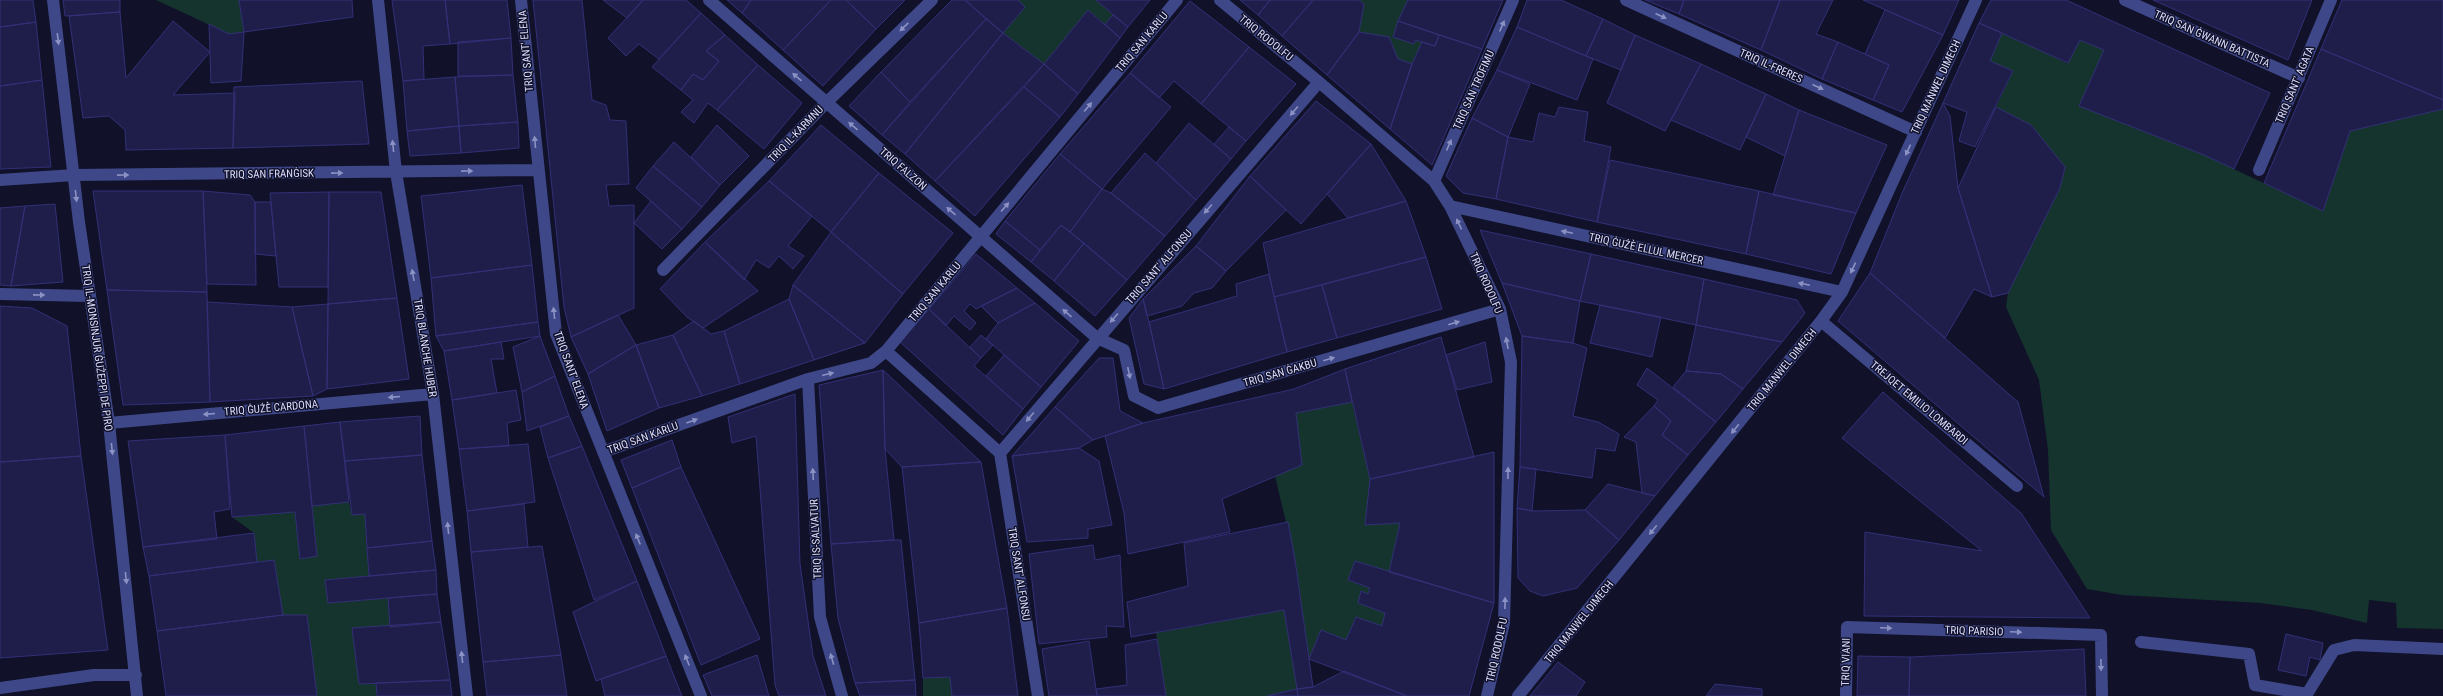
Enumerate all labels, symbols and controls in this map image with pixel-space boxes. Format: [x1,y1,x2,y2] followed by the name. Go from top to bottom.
[2152,8,2272,71] street label: TRIQ SAN ĠWANN BATTISTA
[516,9,536,92] street label: TRIQ SANT' ELENA
[1113,9,1171,75] street label: TRIQ SAN KARLU
[1236,12,1296,64] street label: TRIQ RODOLFU
[1656,13,1667,19] one-way arrow
[1499,21,1505,32] one-way arrow
[899,22,909,32] one-way arrow
[54,33,61,45] one-way arrow
[1908,38,1964,136] street label: TRIQ MANWEL DIMECH
[2273,44,2317,125] street label: TRIQ SANT' AGATA
[1737,46,1805,86] street label: TRIQ IL-FRERES
[1451,48,1497,132] street label: TRIQ SAN TROFIMU
[791,73,802,82] one-way arrow
[1812,84,1824,90] one-way arrow
[1084,101,1093,112] one-way arrow
[766,103,826,165] street label: TRIQ IL-KARMNU
[1289,106,1298,117] one-way arrow
[848,122,857,131] one-way arrow
[531,136,538,148] one-way arrow
[1447,139,1453,151] one-way arrow
[390,140,396,152] one-way arrow
[1905,144,1911,156] one-way arrow
[877,145,929,193] street label: TRIQ FALZON
[224,167,314,181] street label: TRIQ SAN FRANĠISK
[461,168,474,174] one-way arrow
[331,170,344,176] one-way arrow
[117,172,130,178] one-way arrow
[73,190,79,202] one-way arrow
[1001,201,1010,212] one-way arrow
[1204,204,1213,215] one-way arrow
[946,207,956,216] one-way arrow
[1455,218,1462,229] one-way arrow
[1123,227,1195,307] street label: TRIQ SANT' ALFONSU
[1561,228,1574,234] one-way arrow
[1588,231,1705,268] street label: TRIQ ĠUŻÈ ELLUL MERCER
[1467,250,1505,316] street label: TRIQ RODOLFU
[906,259,964,325] street label: TRIQ SAN KARLU
[1850,262,1856,274] one-way arrow
[79,264,115,432] street label: TRIQ IL-MONSINJUR ĠUŻEPPI DE PIRO
[410,268,416,281] one-way arrow
[1798,280,1810,286] one-way arrow
[33,292,46,298] one-way arrow
[411,298,439,398] street label: TRIQ BLANCHE HUBER
[550,307,557,319] one-way arrow
[1062,308,1073,317] one-way arrow
[1110,313,1119,324] one-way arrow
[1448,319,1460,325] one-way arrow
[1745,326,1819,414] street label: TRIQ MANWEL DIMECH
[551,329,591,411] street label: TRIQ SANT' ELENA
[1504,337,1510,350] one-way arrow
[1242,356,1318,390] street label: TRIQ SAN ĠAKBU
[1323,356,1335,362] one-way arrow
[1868,358,1970,448] street label: TREJQET EMILIO LOMBARDI
[1127,367,1133,379] one-way arrow
[822,371,834,377] one-way arrow
[388,394,400,401] one-way arrow
[223,397,319,419] street label: TRIQ ĠUŻÈ CARDONA
[203,410,215,417] one-way arrow
[1026,412,1035,423] one-way arrow
[686,417,698,423] one-way arrow
[606,419,680,457] street label: TRIQ SAN KARLU
[1730,423,1739,434] one-way arrow
[109,443,115,455] one-way arrow
[1505,466,1511,479] one-way arrow
[810,467,816,480] one-way arrow
[807,498,825,579] street label: TRIQ IS-SALVATUR
[445,522,451,534] one-way arrow
[1649,524,1658,535] one-way arrow
[1005,526,1033,622] street label: TRIQ SANT' ALFONSU
[634,533,640,545] one-way arrow
[122,572,129,584] one-way arrow
[1542,578,1616,666] street label: TRIQ MANWEL DIMECH
[1502,596,1508,609] one-way arrow
[1484,617,1510,683] street label: TRIQ RODOLFU
[1944,623,2004,639] street label: TRIQ PARISIO
[1880,625,1892,632] one-way arrow
[2010,629,2023,635] one-way arrow
[1839,638,1853,686] street label: TRIQ VIANI
[459,651,465,663] one-way arrow
[829,652,835,664] one-way arrow
[683,653,689,665] one-way arrow
[2098,659,2104,672] one-way arrow

